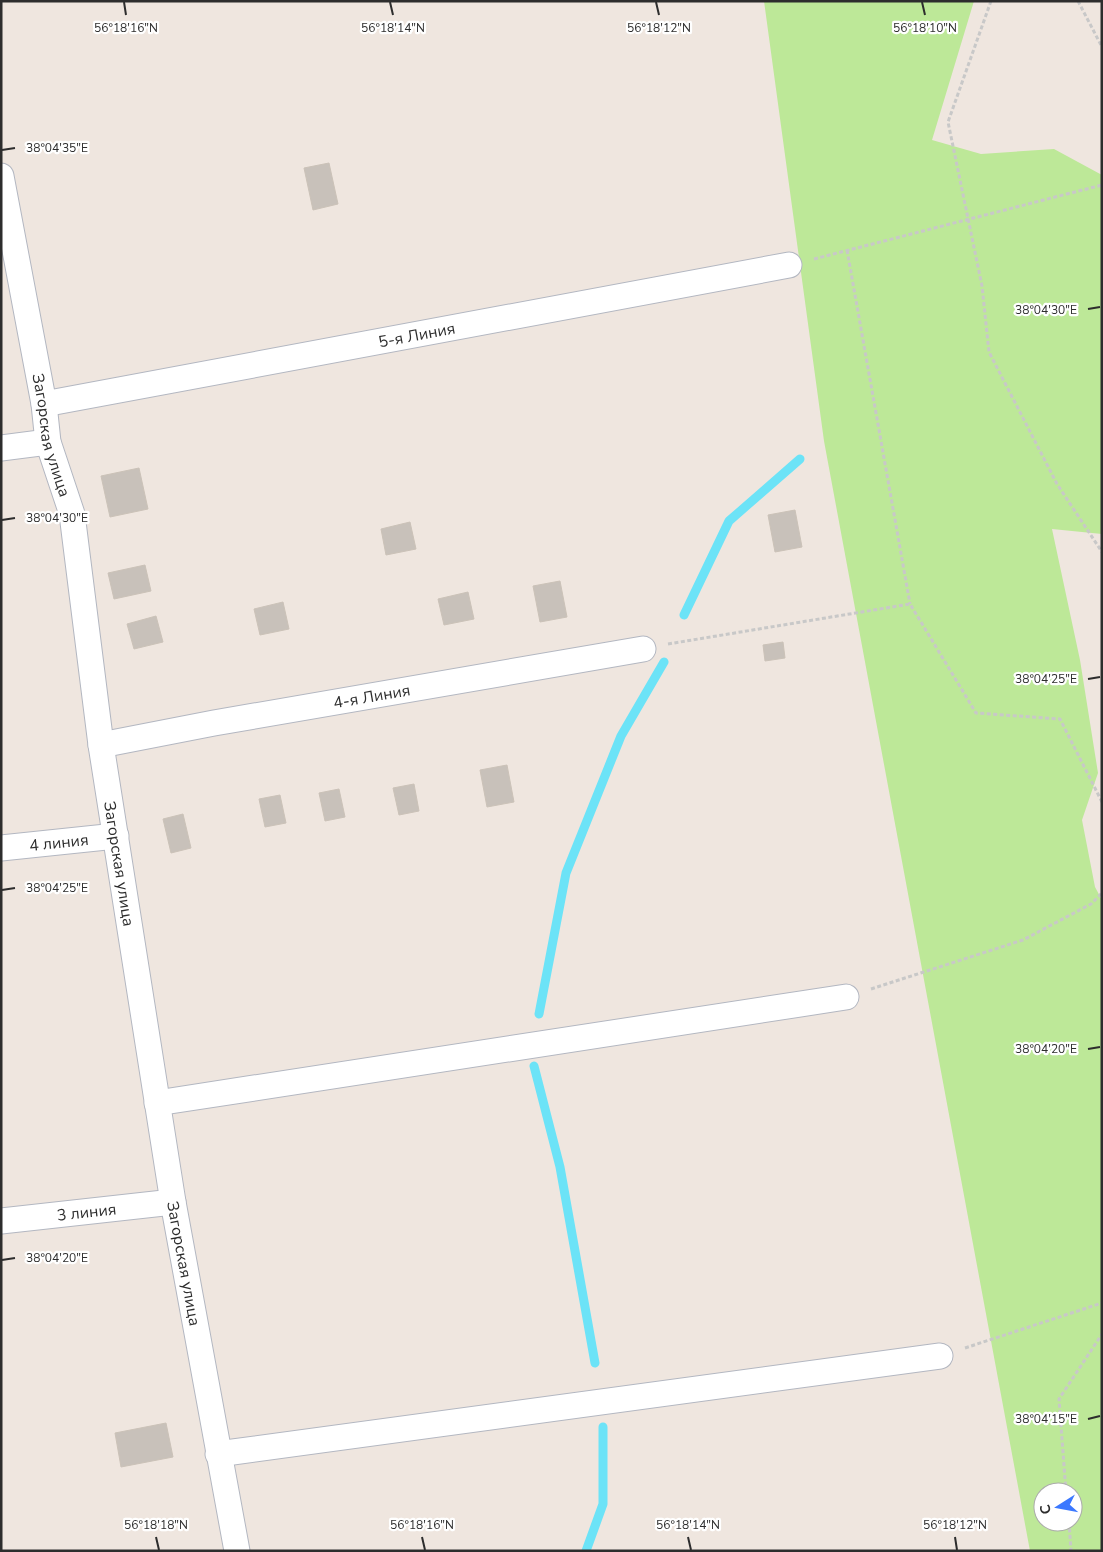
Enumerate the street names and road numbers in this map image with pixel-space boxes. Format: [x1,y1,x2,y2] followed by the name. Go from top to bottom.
[377,318,457,353] street label: 5-я Линия
[26,371,76,500] street label: Загорская улица
[332,679,412,714] street label: 4-я Линия
[98,800,139,928] street label: Загорская улица
[28,829,90,857] street label: 4 линия
[56,1198,117,1227] street label: 3 линия
[161,1199,205,1328] street label: Загорская улица

